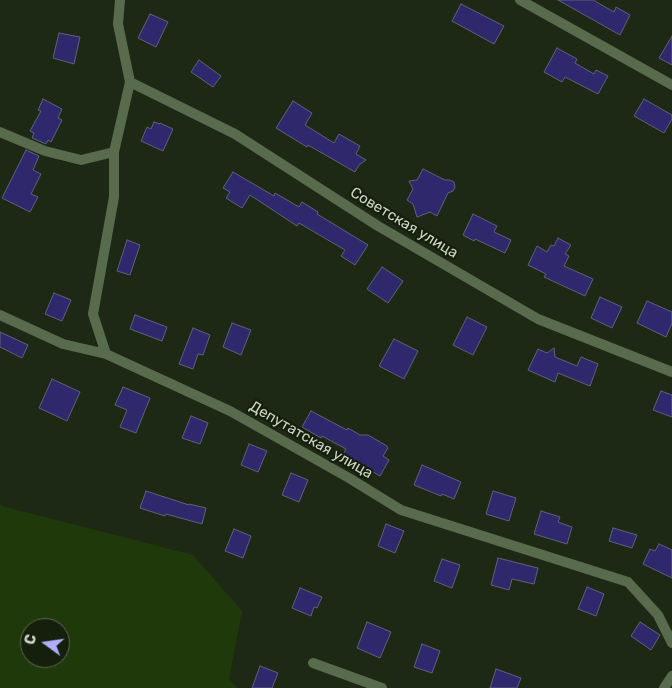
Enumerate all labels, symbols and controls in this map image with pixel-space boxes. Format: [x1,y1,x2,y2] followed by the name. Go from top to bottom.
[347,184,461,262] street label: Советская улица
[246,397,376,483] street label: Депутатская улица
[20,618,70,668] north arrow
[21,633,40,646] text: С

